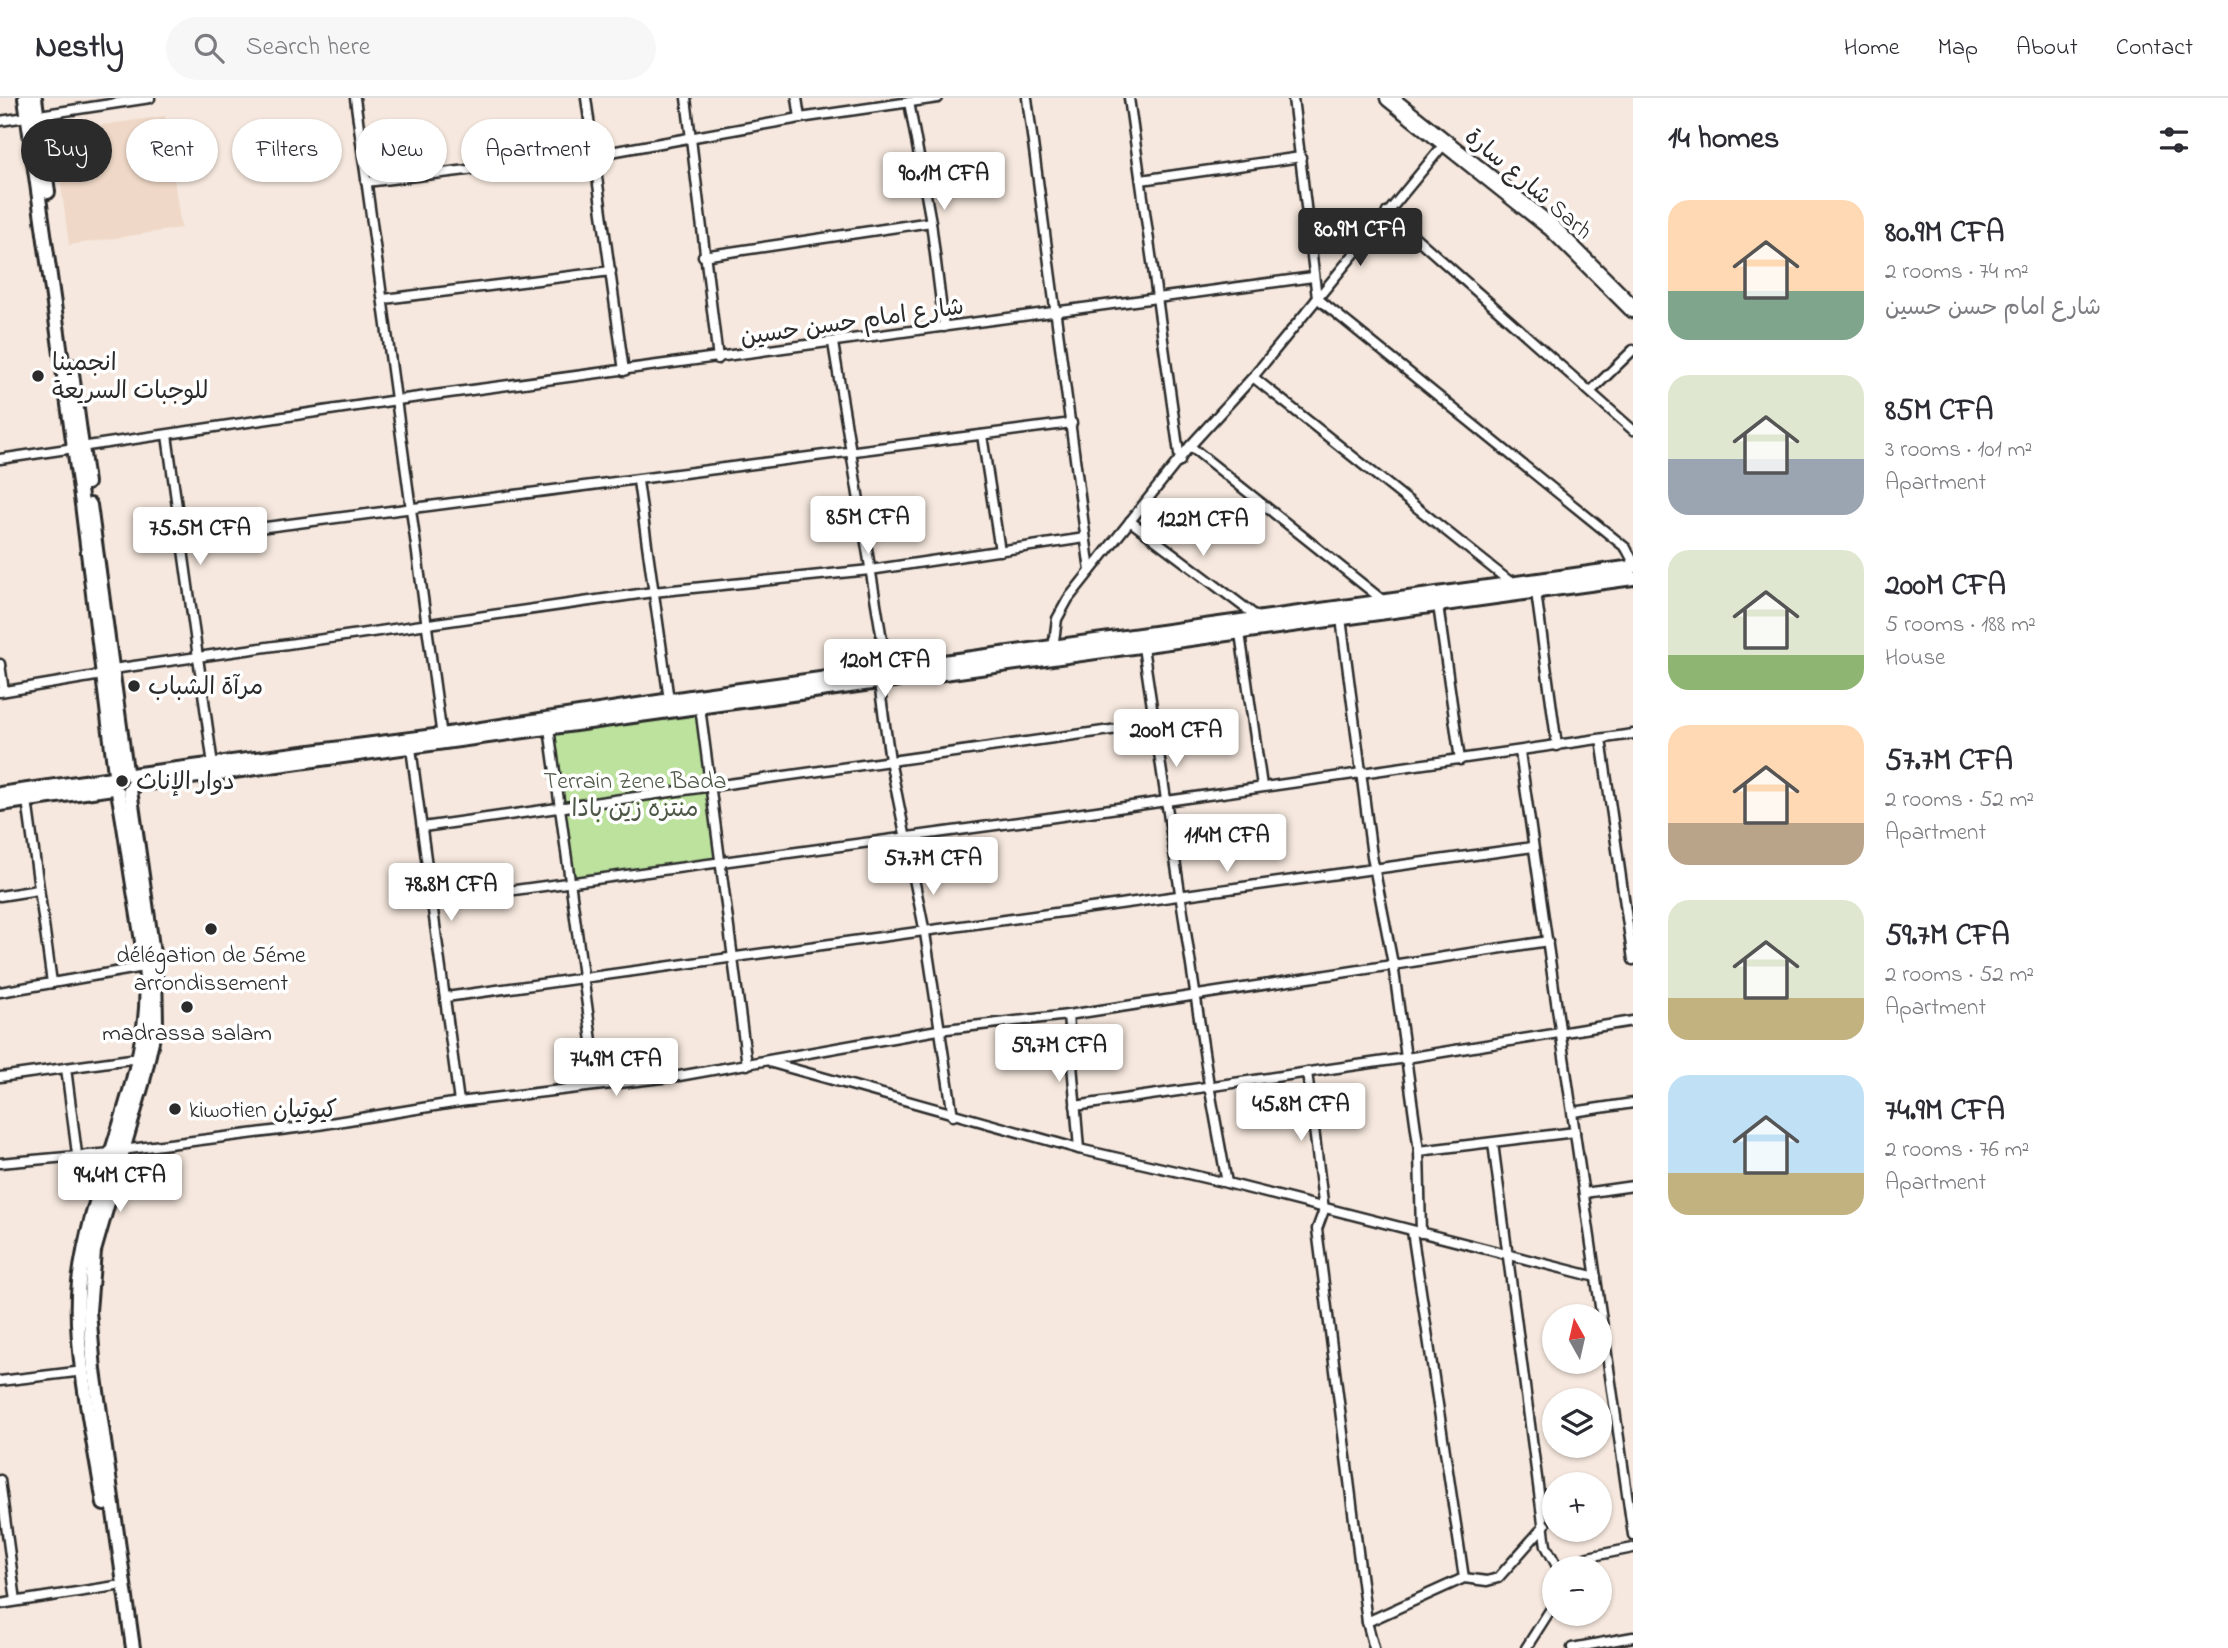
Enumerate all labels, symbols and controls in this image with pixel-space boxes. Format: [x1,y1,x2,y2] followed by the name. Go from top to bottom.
[166,17,656,80] search box
[35,24,124,72] text: Nestly
[190,29,228,67] icon: search
[246,29,370,67] text: Search here
[1844,31,1900,66] text: Home
[1938,31,1978,66] text: Map
[2016,31,2078,66] text: About
[2116,31,2193,66] text: Contact
[1668,118,1779,162] text: 14 homes
[21,119,112,182] chip: Buy
[126,119,218,182] chip: Rent
[232,119,342,182] chip: Filters
[356,119,447,182] chip: New
[461,119,615,182] chip: Apartment
[1456,121,1599,249] street label: شارع سارة Sarh
[2155,121,2193,159] icon: filters
[864,152,1024,212] pin: 90.1M CFA
[899,158,989,191] text: 90.1M CFA
[1280,208,1440,268] pin: 80.9M CFA
[1885,212,2004,256] text: 80.9M CFA
[1314,214,1406,247] text: 80.9M CFA
[1724,228,1808,312] icon: home
[1885,256,2029,289] text: 2 rooms · 74 m²
[738,290,966,356] street label: شارع امام حسن حسين
[1885,292,2101,325] text: شارع امام حسن حسين
[52,347,209,410] place label: انجمينا للوجبات السريعة
[30,368,46,384] marker: انجمينا للوجبات السريعة
[1885,390,1994,434] text: 85M CFA
[1724,403,1808,487] icon: home
[1885,434,2032,467] text: 3 rooms · 101 m²
[1885,467,1986,500] text: Apartment
[803,496,933,556] pin: 85M CFA
[1131,498,1275,558] pin: 122M CFA
[826,502,910,535] text: 85M CFA
[1157,504,1249,537] text: 122M CFA
[120,508,280,567] pin: 75.5M CFA
[149,513,251,546] text: 75.5M CFA
[1885,565,2006,609] text: 200M CFA
[1724,578,1808,662] icon: home
[1885,609,2036,642] text: 5 rooms · 188 m²
[813,640,957,699] pin: 120M CFA
[1885,642,1945,675] text: House
[840,645,930,678] text: 120M CFA
[148,671,263,706] place label: مرآة الشباب
[126,678,142,694] marker: مرآة الشباب
[1104,710,1248,769] pin: 200M CFA
[1130,715,1222,748] text: 200M CFA
[1885,740,2013,784] text: 57.7M CFA
[1724,753,1808,837] icon: home
[543,765,727,828] park label: Terrain Zene Bada منتزه زين بادا
[136,766,235,801] place label: دوار الإناث
[114,773,130,789] marker: دوار الإناث
[1885,784,2034,817] text: 2 rooms · 52 m²
[1155,814,1299,874] pin: 114M CFA
[1885,817,1986,850] text: Apartment
[1184,820,1270,853] text: 114M CFA
[853,838,1013,897] pin: 57.7M CFA
[884,843,982,876] text: 57.7M CFA
[371,864,531,923] pin: 78.8M CFA
[405,869,497,902] text: 78.8M CFA
[1885,915,2010,959] text: 59.7M CFA
[203,921,219,937] marker: délégation de 5éme arrondissement
[1724,928,1808,1012] icon: home
[116,939,306,1002] place label: délégation de 5éme arrondissement
[1885,959,2034,992] text: 2 rooms · 52 m²
[1885,992,1986,1025] text: Apartment
[179,999,195,1015] marker: madrassa salam
[102,1017,272,1052] place label: madrassa salam
[979,1024,1139,1084] pin: 59.7M CFA
[1011,1030,1107,1063] text: 59.7M CFA
[536,1038,696,1098] pin: 74.9M CFA
[570,1044,662,1077] text: 74.9M CFA
[1221,1084,1381,1143] pin: 45.8M CFA
[1252,1089,1350,1122] text: 45.8M CFA
[1885,1090,2005,1134] text: 74.9M CFA
[189,1094,337,1129] place label: kiwotien كيوتيان
[167,1101,183,1117] marker: kiwotien كيوتيان
[1724,1103,1808,1187] icon: home
[1885,1134,2029,1167] text: 2 rooms · 76 m²
[40,1154,200,1214] pin: 94.4M CFA
[74,1160,166,1193] text: 94.4M CFA
[1885,1167,1986,1200] text: Apartment
[1542,1304,1612,1374] north arrow
[1542,1304,1612,1626] map controls
[1542,1388,1612,1458] button: layers
[1542,1472,1612,1542] button: +
[1542,1556,1612,1626] button: −

